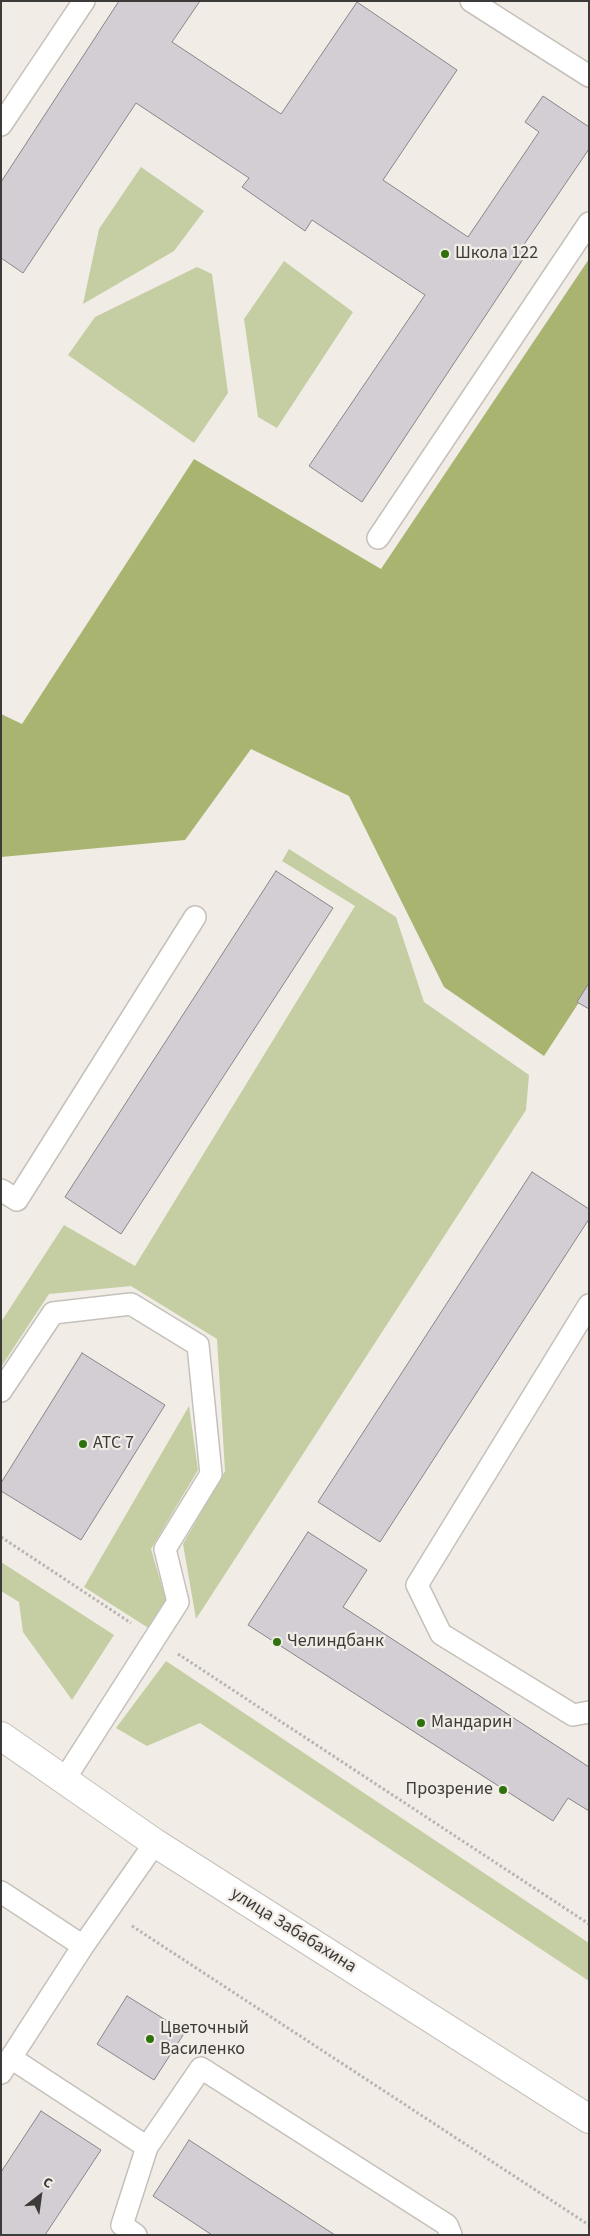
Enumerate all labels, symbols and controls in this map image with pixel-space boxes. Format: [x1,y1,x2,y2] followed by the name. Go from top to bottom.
[455,243,538,265] place label: Школа 122
[439,248,451,260] marker: Школа 122
[93,1433,134,1455] place label: АТС 7
[77,1438,89,1450] marker: АТС 7
[287,1631,384,1653] place label: Челиндбанк
[271,1636,283,1648] marker: Челиндбанк
[431,1712,512,1734] place label: Мандарин
[415,1717,427,1729] marker: Мандарин
[406,1779,493,1801] place label: Прозрение
[497,1784,509,1796] marker: Прозрение
[226,1884,360,1978] street label: улица Забабахина
[160,2018,249,2060] place label: Цветочный Василенко
[144,2033,156,2045] marker: Цветочный Василенко
[15,2171,65,2221] north arrow
[39,2172,56,2194] text: С

